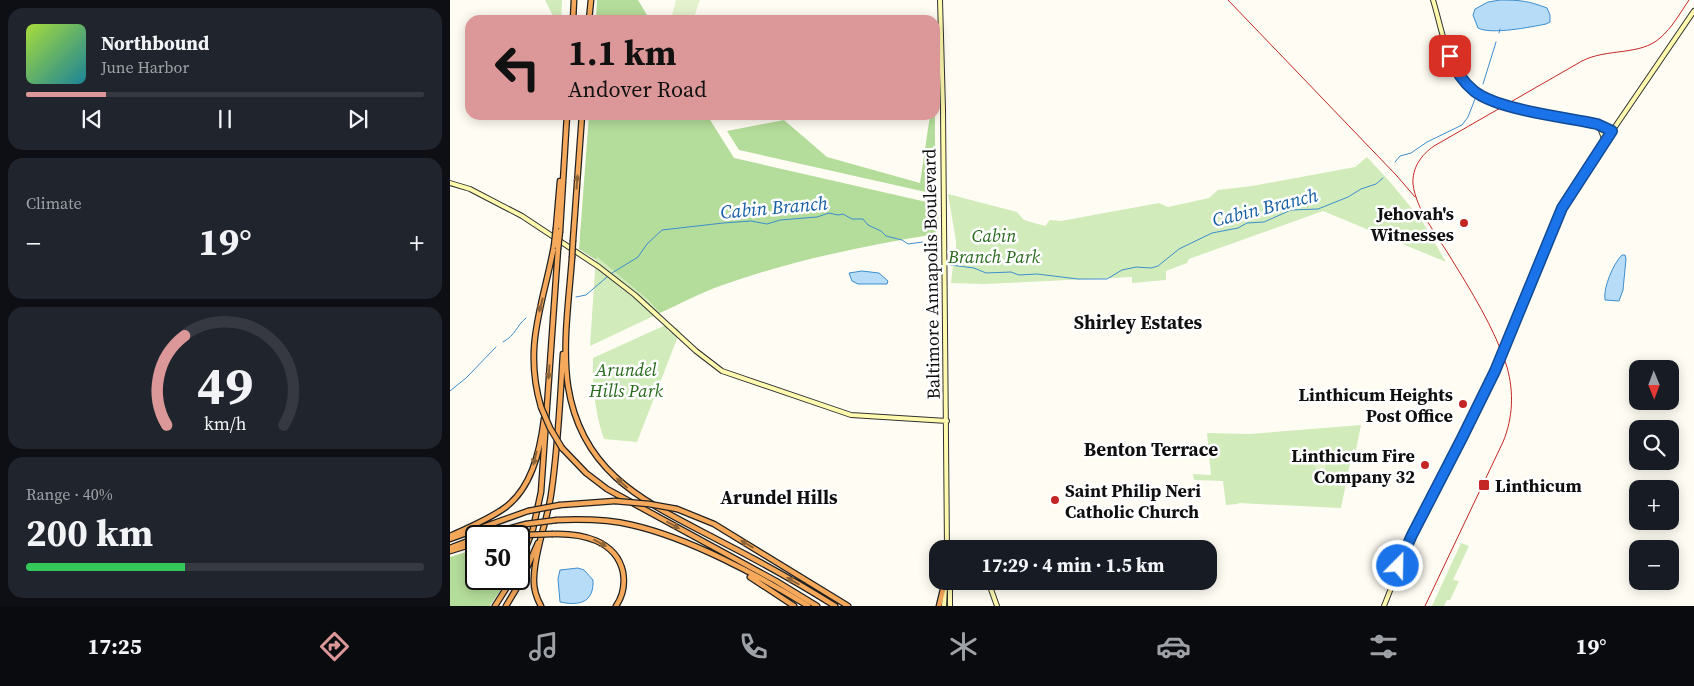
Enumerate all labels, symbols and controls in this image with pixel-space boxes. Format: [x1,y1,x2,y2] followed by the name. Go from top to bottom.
[568,29,677,77] text: 1.1 km
[101,30,209,56] text: Northbound
[485,35,550,100] icon: left
[1429,35,1471,77] pin
[1436,42,1464,70] icon: arrive
[101,56,189,78] text: June Harbor
[568,74,707,104] text: Andover Road
[78,105,106,133] icon: previous
[211,105,239,133] icon: pause
[344,105,372,133] icon: next
[916,148,946,400] street label: Baltimore Annapolis Boulevard
[574,174,582,190] one-way arrow
[1210,181,1321,233] water label: Cabin Branch
[719,189,830,225] water label: Cabin Branch
[26,192,82,214] text: Climate
[1370,201,1454,247] place label: Jehovah's Witnesses
[198,216,252,268] text: 19°
[1458,217,1470,229] marker: Jehovah's Witnesses
[947,223,1041,269] park label: Cabin Branch Park
[26,224,41,262] text: −
[409,224,424,262] text: +
[537,297,545,312] one-way arrow
[1074,309,1203,335] district label: Shirley Estates
[197,350,253,421] text: 49
[588,357,664,403] park label: Arundel Hills Park
[1629,360,1679,410] north arrow
[1629,360,1679,590] map controls
[545,364,553,380] one-way arrow
[1299,382,1453,428] place label: Linthicum Heights Post Office
[1457,398,1469,410] marker: Linthicum Heights Post Office
[204,411,247,436] text: km/h
[1629,420,1679,470] button: search
[1084,436,1218,462] district label: Benton Terrace
[1291,443,1415,489] place label: Linthicum Fire Company 32
[531,451,539,466] one-way arrow
[1419,459,1431,471] marker: Linthicum Fire Company 32
[1495,473,1582,498] place label: Linthicum
[616,477,628,489] one-way arrow
[1065,478,1201,524] place label: Saint Philip Neri Catholic Church
[1477,478,1491,492] marker: Linthicum
[1629,480,1679,530] button: +
[26,483,113,505] text: Range · 40%
[720,484,838,510] district label: Arundel Hills
[1049,494,1061,506] marker: Saint Philip Neri Catholic Church
[26,507,153,559] text: 200 km
[665,521,680,529] one-way arrow
[465,525,530,590] speed limit sign: 50
[593,539,608,547] one-way arrow
[740,539,754,548] one-way arrow
[1371,539,1423,591] position arrow
[1629,540,1679,590] button: −
[982,552,1164,578] text: 17:29 · 4 min · 1.5 km
[787,576,800,585] one-way arrow
[317,629,352,664] icon: directions
[526,629,561,664] icon: music
[736,629,771,664] icon: phone
[946,629,981,664] icon: climate
[1156,629,1191,664] icon: car
[1366,629,1401,664] icon: filters
[87,631,142,661] text: 17:25
[1576,631,1607,661] text: 19°

